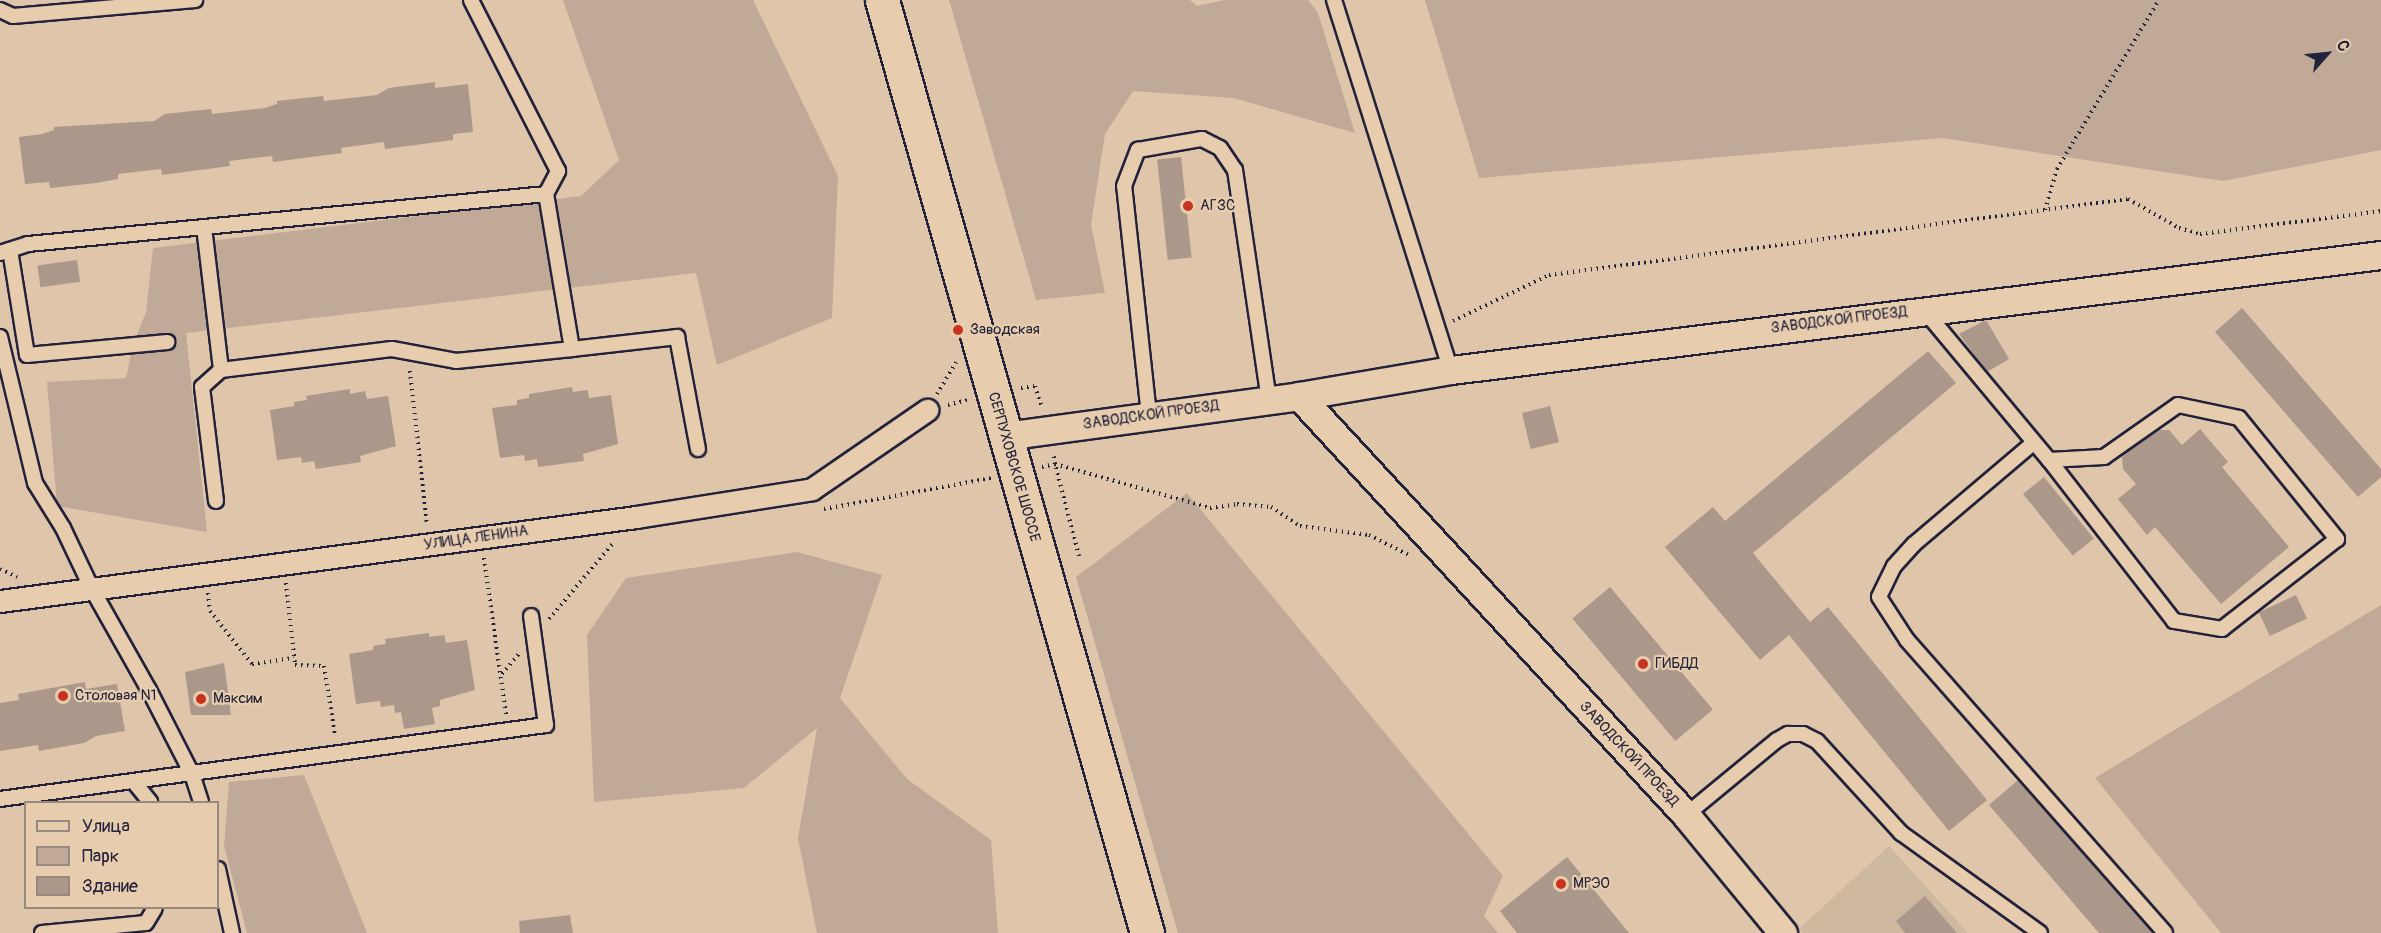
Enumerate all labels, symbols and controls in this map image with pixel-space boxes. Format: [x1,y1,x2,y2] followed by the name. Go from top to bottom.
[2297,24,2357,84] north arrow
[2332,37,2354,55] text: С
[1200,197,1235,215] place label: АГЗС
[1181,199,1195,213] marker: АГЗС
[1770,303,1908,337] street label: ЗАВОДСКОЙ ПРОЕЗД
[970,321,1040,339] place label: Заводская
[951,323,965,337] marker: Заводская
[984,390,1044,544] street label: СЕРПУХОВСКОЕ ШОССЕ
[1082,397,1220,433] street label: ЗАВОДСКОЙ ПРОЕЗД
[423,522,529,554] street label: УЛИЦА ЛЕНИНА
[1655,655,1698,673] place label: ГИБДД
[1636,657,1650,671] marker: ГИБДД
[75,687,156,705] place label: Столовая N1
[56,689,70,703] marker: Столовая N1
[213,690,263,708] place label: Максим
[194,692,208,706] marker: Максим
[1576,698,1682,810] street label: ЗАВОДСКОЙ ПРОЕЗД
[24,801,219,909] legend
[82,815,130,838] text: Улица
[82,845,119,868] text: Парк
[82,875,138,898] text: Здание
[1573,875,1610,893] place label: МРЭО
[1554,877,1568,891] marker: МРЭО

